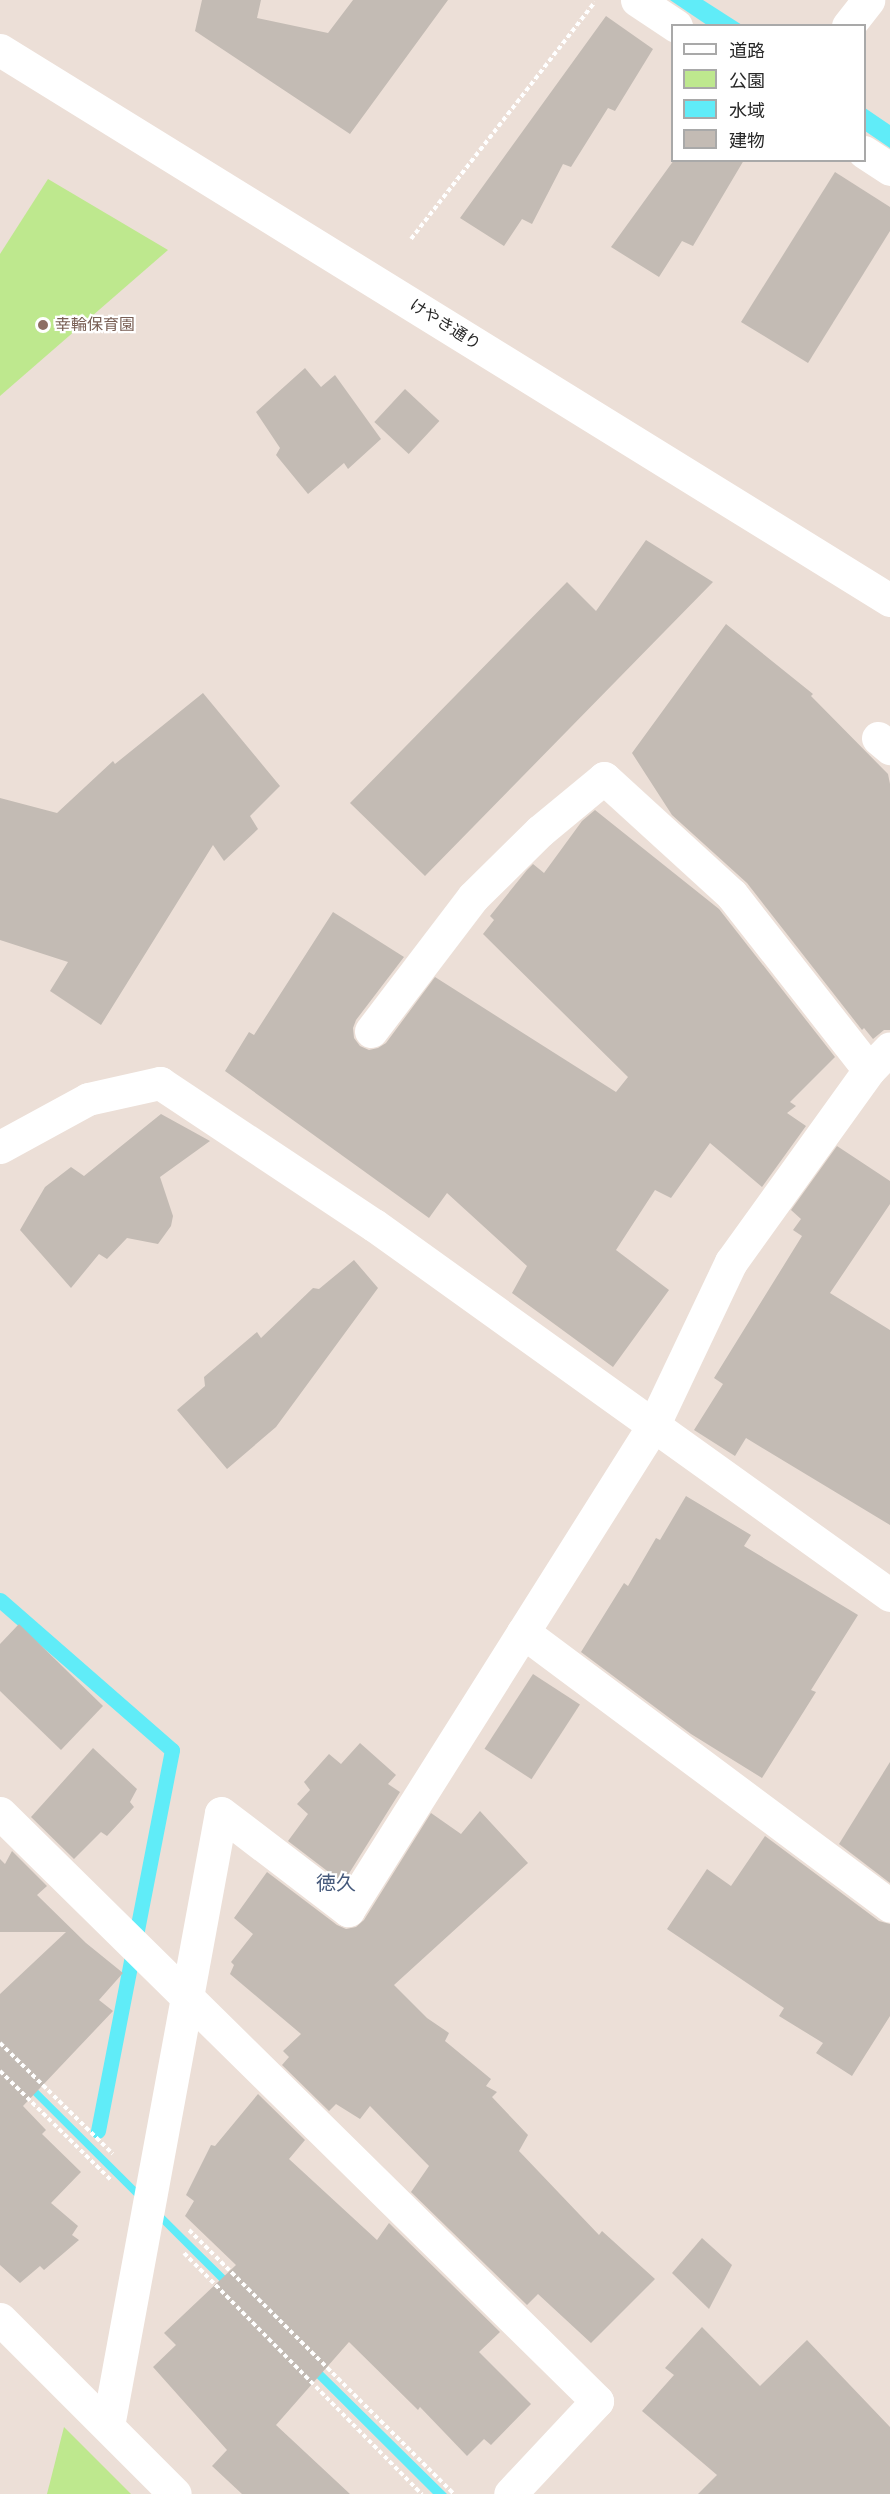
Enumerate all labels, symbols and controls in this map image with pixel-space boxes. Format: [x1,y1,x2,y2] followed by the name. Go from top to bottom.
[671,24,866,162] legend
[729,40,765,62] text: 道路
[729,70,765,92] text: 公園
[729,100,765,122] text: 水域
[729,130,765,152] text: 建物
[406,296,484,354] street label: けやき通り
[55,315,135,335] place label: 幸輪保育園
[36,318,50,332] marker: 幸輪保育園
[316,1871,356,1895] district label: 徳久

